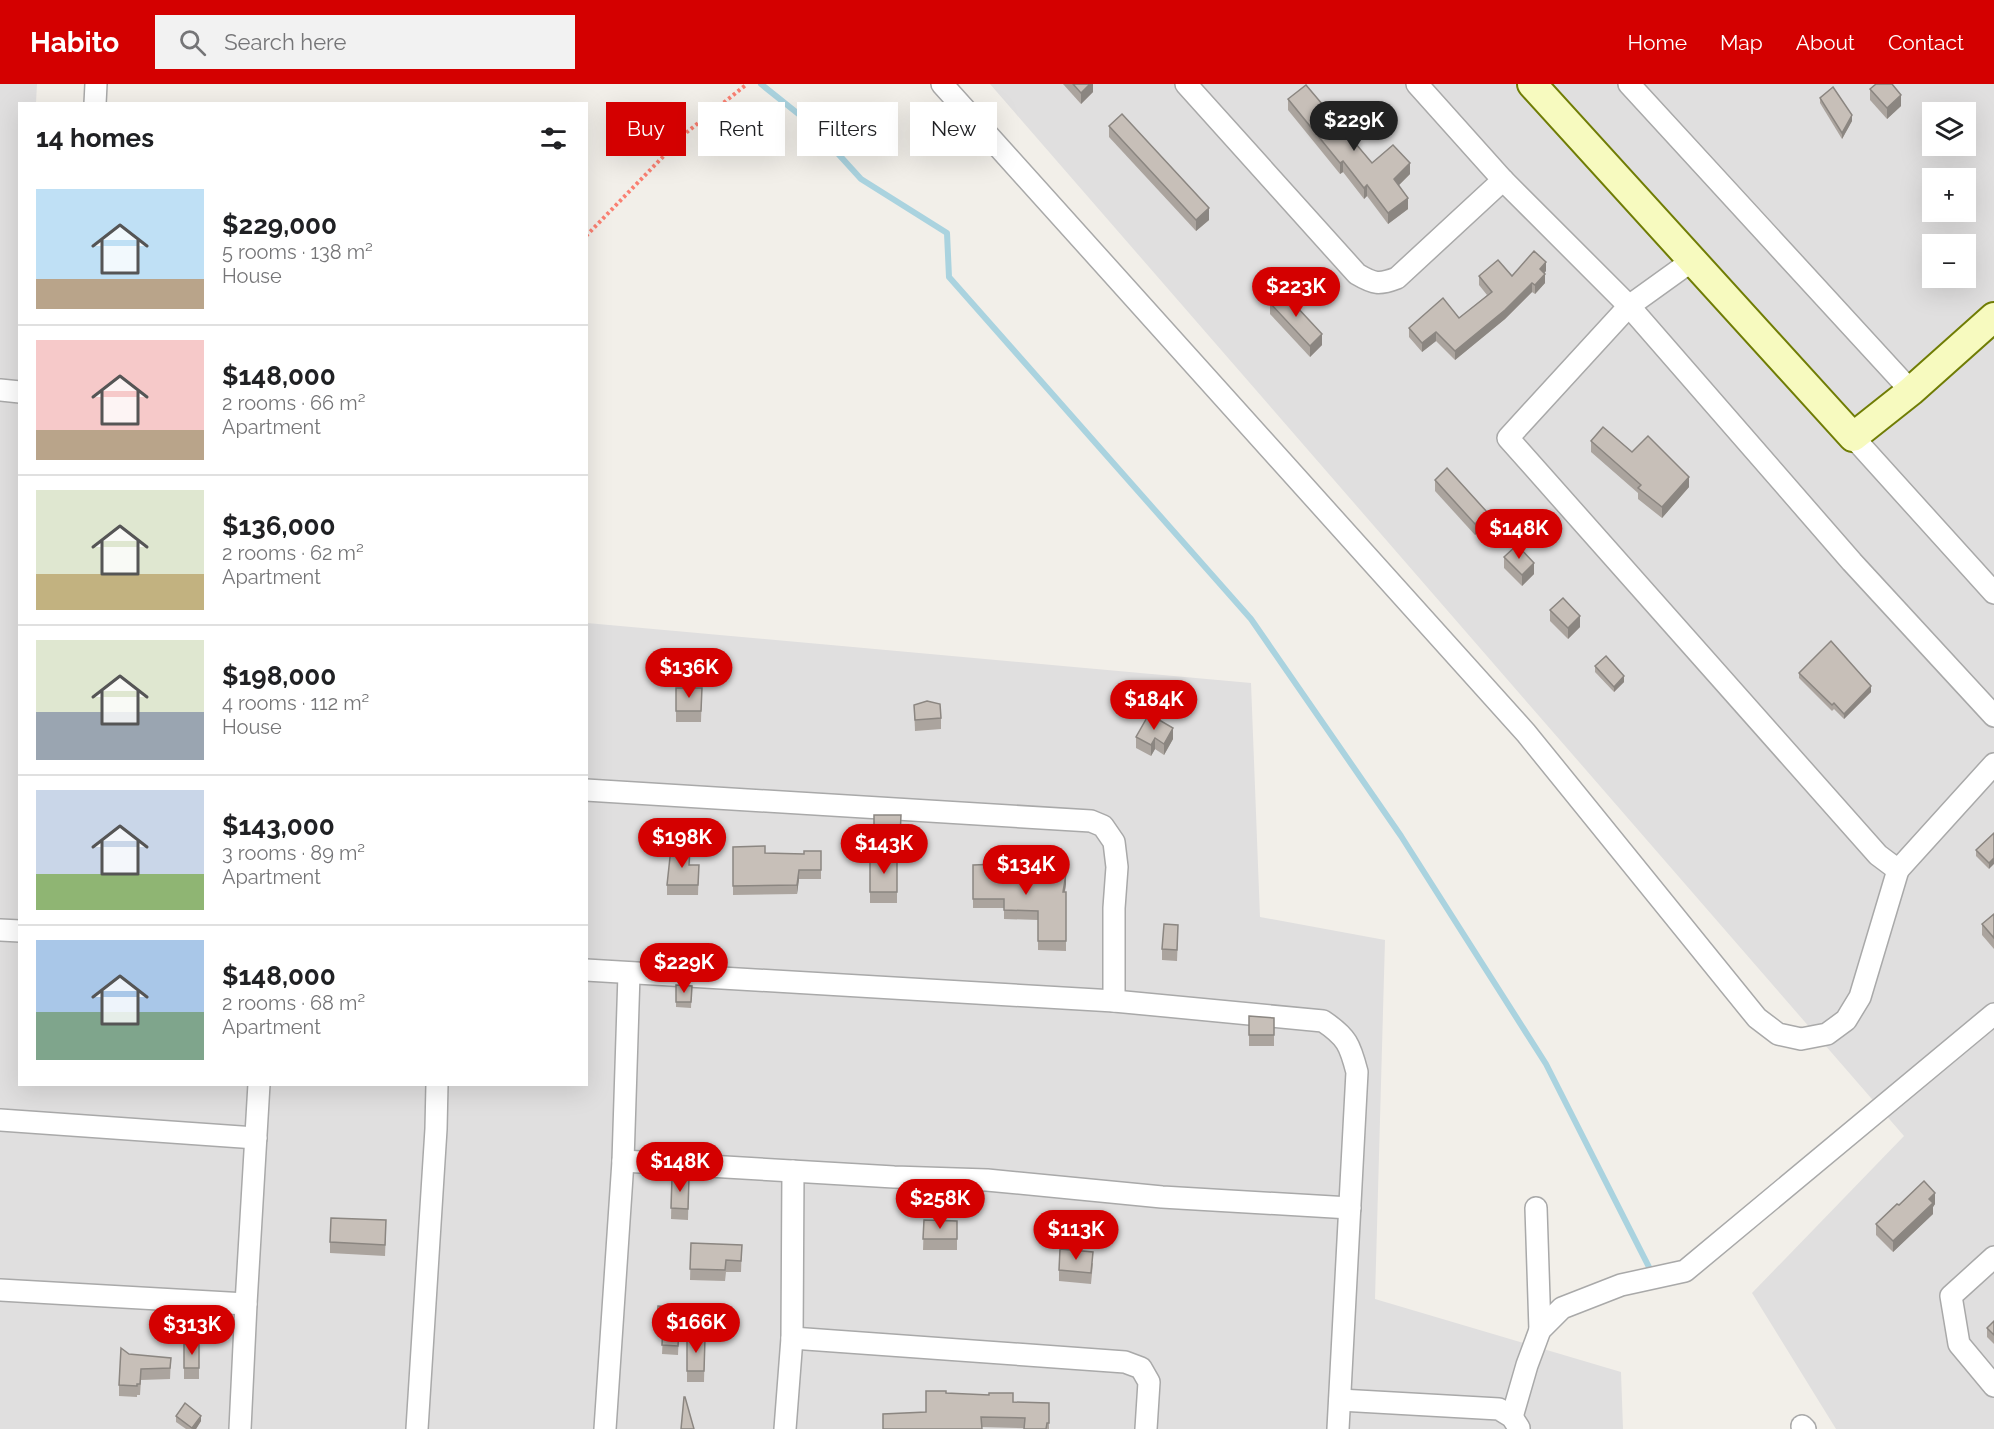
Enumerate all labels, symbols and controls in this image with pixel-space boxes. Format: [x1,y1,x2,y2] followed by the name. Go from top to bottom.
[155,15,575,69] search box
[30,26,119,59] text: Habito
[176,26,209,59] icon: search
[224,29,346,55] text: Search here
[1628,30,1687,55] text: Home
[1720,30,1763,55] text: Map
[1796,30,1855,55] text: About
[1888,30,1964,55] text: Contact
[1312,101,1396,152] pin: $229K
[606,102,686,156] chip: Buy
[698,102,785,156] chip: Rent
[797,102,898,156] chip: Filters
[910,102,997,156] chip: New
[1922,102,1976,288] map controls
[1922,102,1976,156] button: layers
[1324,108,1384,132] text: $229K
[537,122,570,155] icon: filters
[36,123,154,153] text: 14 homes
[1922,168,1976,222] button: +
[222,210,337,240] text: $229,000
[84,213,156,285] icon: home
[1922,234,1976,288] button: −
[222,240,373,264] text: 5 rooms · 138 m²
[222,264,282,288] text: House
[1254,267,1338,318] pin: $223K
[1266,274,1326,298] text: $223K
[222,361,336,391] text: $148,000
[84,364,156,436] icon: home
[222,391,365,415] text: 2 rooms · 66 m²
[222,415,321,439] text: Apartment
[1477,509,1561,560] pin: $148K
[222,511,336,541] text: $136,000
[84,514,156,586] icon: home
[1489,516,1549,540] text: $148K
[222,541,364,565] text: 2 rooms · 62 m²
[222,565,321,589] text: Apartment
[647,648,731,699] pin: $136K
[659,655,719,679] text: $136K
[222,661,336,691] text: $198,000
[84,664,156,736] icon: home
[1112,680,1196,731] pin: $184K
[1124,687,1184,711] text: $184K
[222,691,369,715] text: 4 rooms · 112 m²
[222,715,282,739] text: House
[222,811,335,841] text: $143,000
[84,814,156,886] icon: home
[640,818,724,869] pin: $198K
[842,824,926,875] pin: $143K
[652,825,712,849] text: $198K
[855,831,913,855] text: $143K
[222,841,365,865] text: 3 rooms · 89 m²
[984,845,1068,896] pin: $134K
[997,852,1055,876] text: $134K
[222,865,321,889] text: Apartment
[642,943,726,994] pin: $229K
[654,950,714,974] text: $229K
[222,961,336,991] text: $148,000
[84,964,156,1036] icon: home
[222,991,365,1015] text: 2 rooms · 68 m²
[222,1015,321,1039] text: Apartment
[638,1142,722,1193] pin: $148K
[650,1149,710,1173] text: $148K
[898,1179,982,1230] pin: $258K
[910,1186,970,1210] text: $258K
[1034,1210,1118,1261] pin: $113K
[1048,1217,1104,1241] text: $113K
[654,1303,738,1354] pin: $166K
[150,1305,234,1356] pin: $313K
[666,1310,726,1334] text: $166K
[163,1312,221,1336] text: $313K

